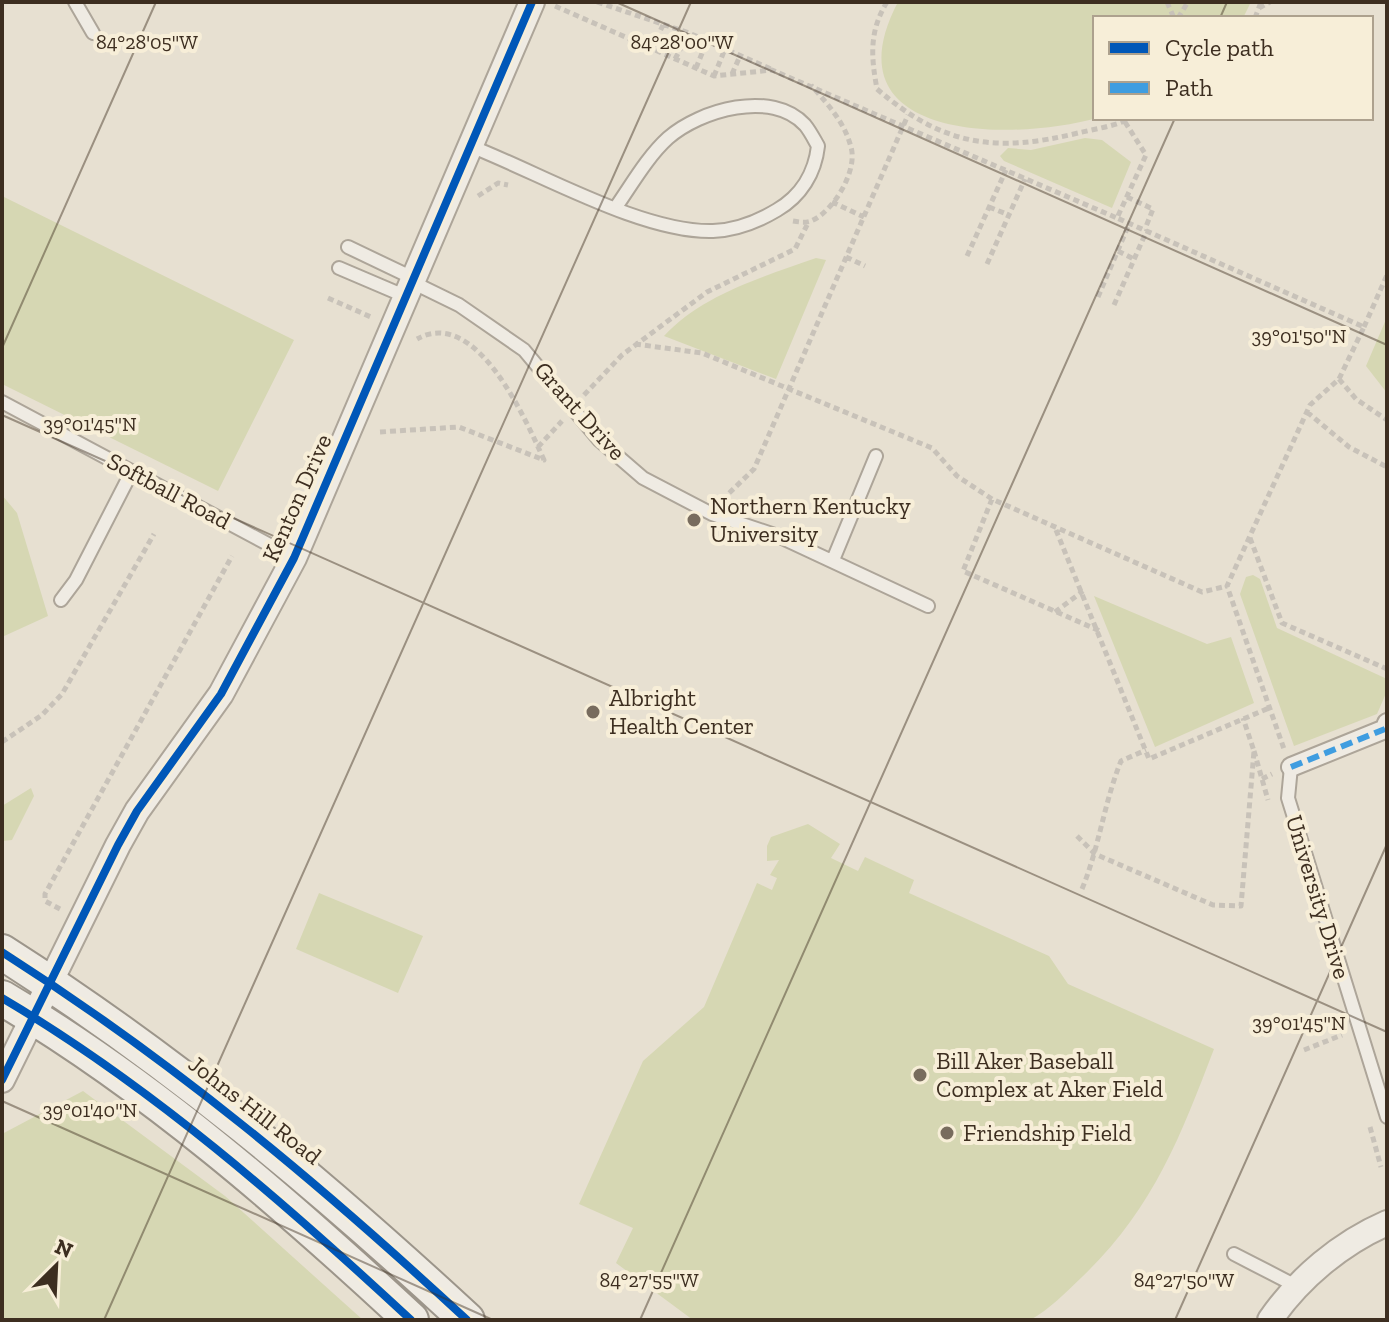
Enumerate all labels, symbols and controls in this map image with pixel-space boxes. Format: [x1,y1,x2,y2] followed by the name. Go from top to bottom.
[1093,16,1373,120] legend
[96,30,198,54] text: 84°28'05"W
[630,30,734,54] text: 84°28'00"W
[1165,33,1274,62] text: Cycle path
[1165,73,1213,102] text: Path
[1252,324,1347,348] text: 39°01'50"N
[528,355,632,466] street label: Grant Drive
[43,412,137,436] text: 39°01'45"N
[255,429,338,566] street label: Kenton Drive
[102,446,236,535] street label: Softball Road
[710,491,911,548] place label: Northern Kentucky University
[685,511,703,529] marker: Northern Kentucky University
[609,683,754,740] place label: Albright Health Center
[584,703,602,721] marker: Albright Health Center
[1280,811,1357,982] street label: University Drive
[1252,1011,1346,1035] text: 39°01'45"N
[936,1046,1163,1103] place label: Bill Aker Baseball Complex at Aker Field
[183,1049,327,1170] street label: Johns Hill Road
[911,1066,929,1084] marker: Bill Aker Baseball Complex at Aker Field
[43,1098,138,1122] text: 39°01'40"N
[963,1118,1132,1147] place label: Friendship Field
[938,1124,956,1142] marker: Friendship Field
[16,1226,96,1306] north arrow
[51,1232,77,1264] text: N
[599,1268,699,1292] text: 84°27'55"W
[1134,1268,1235,1292] text: 84°27'50"W

